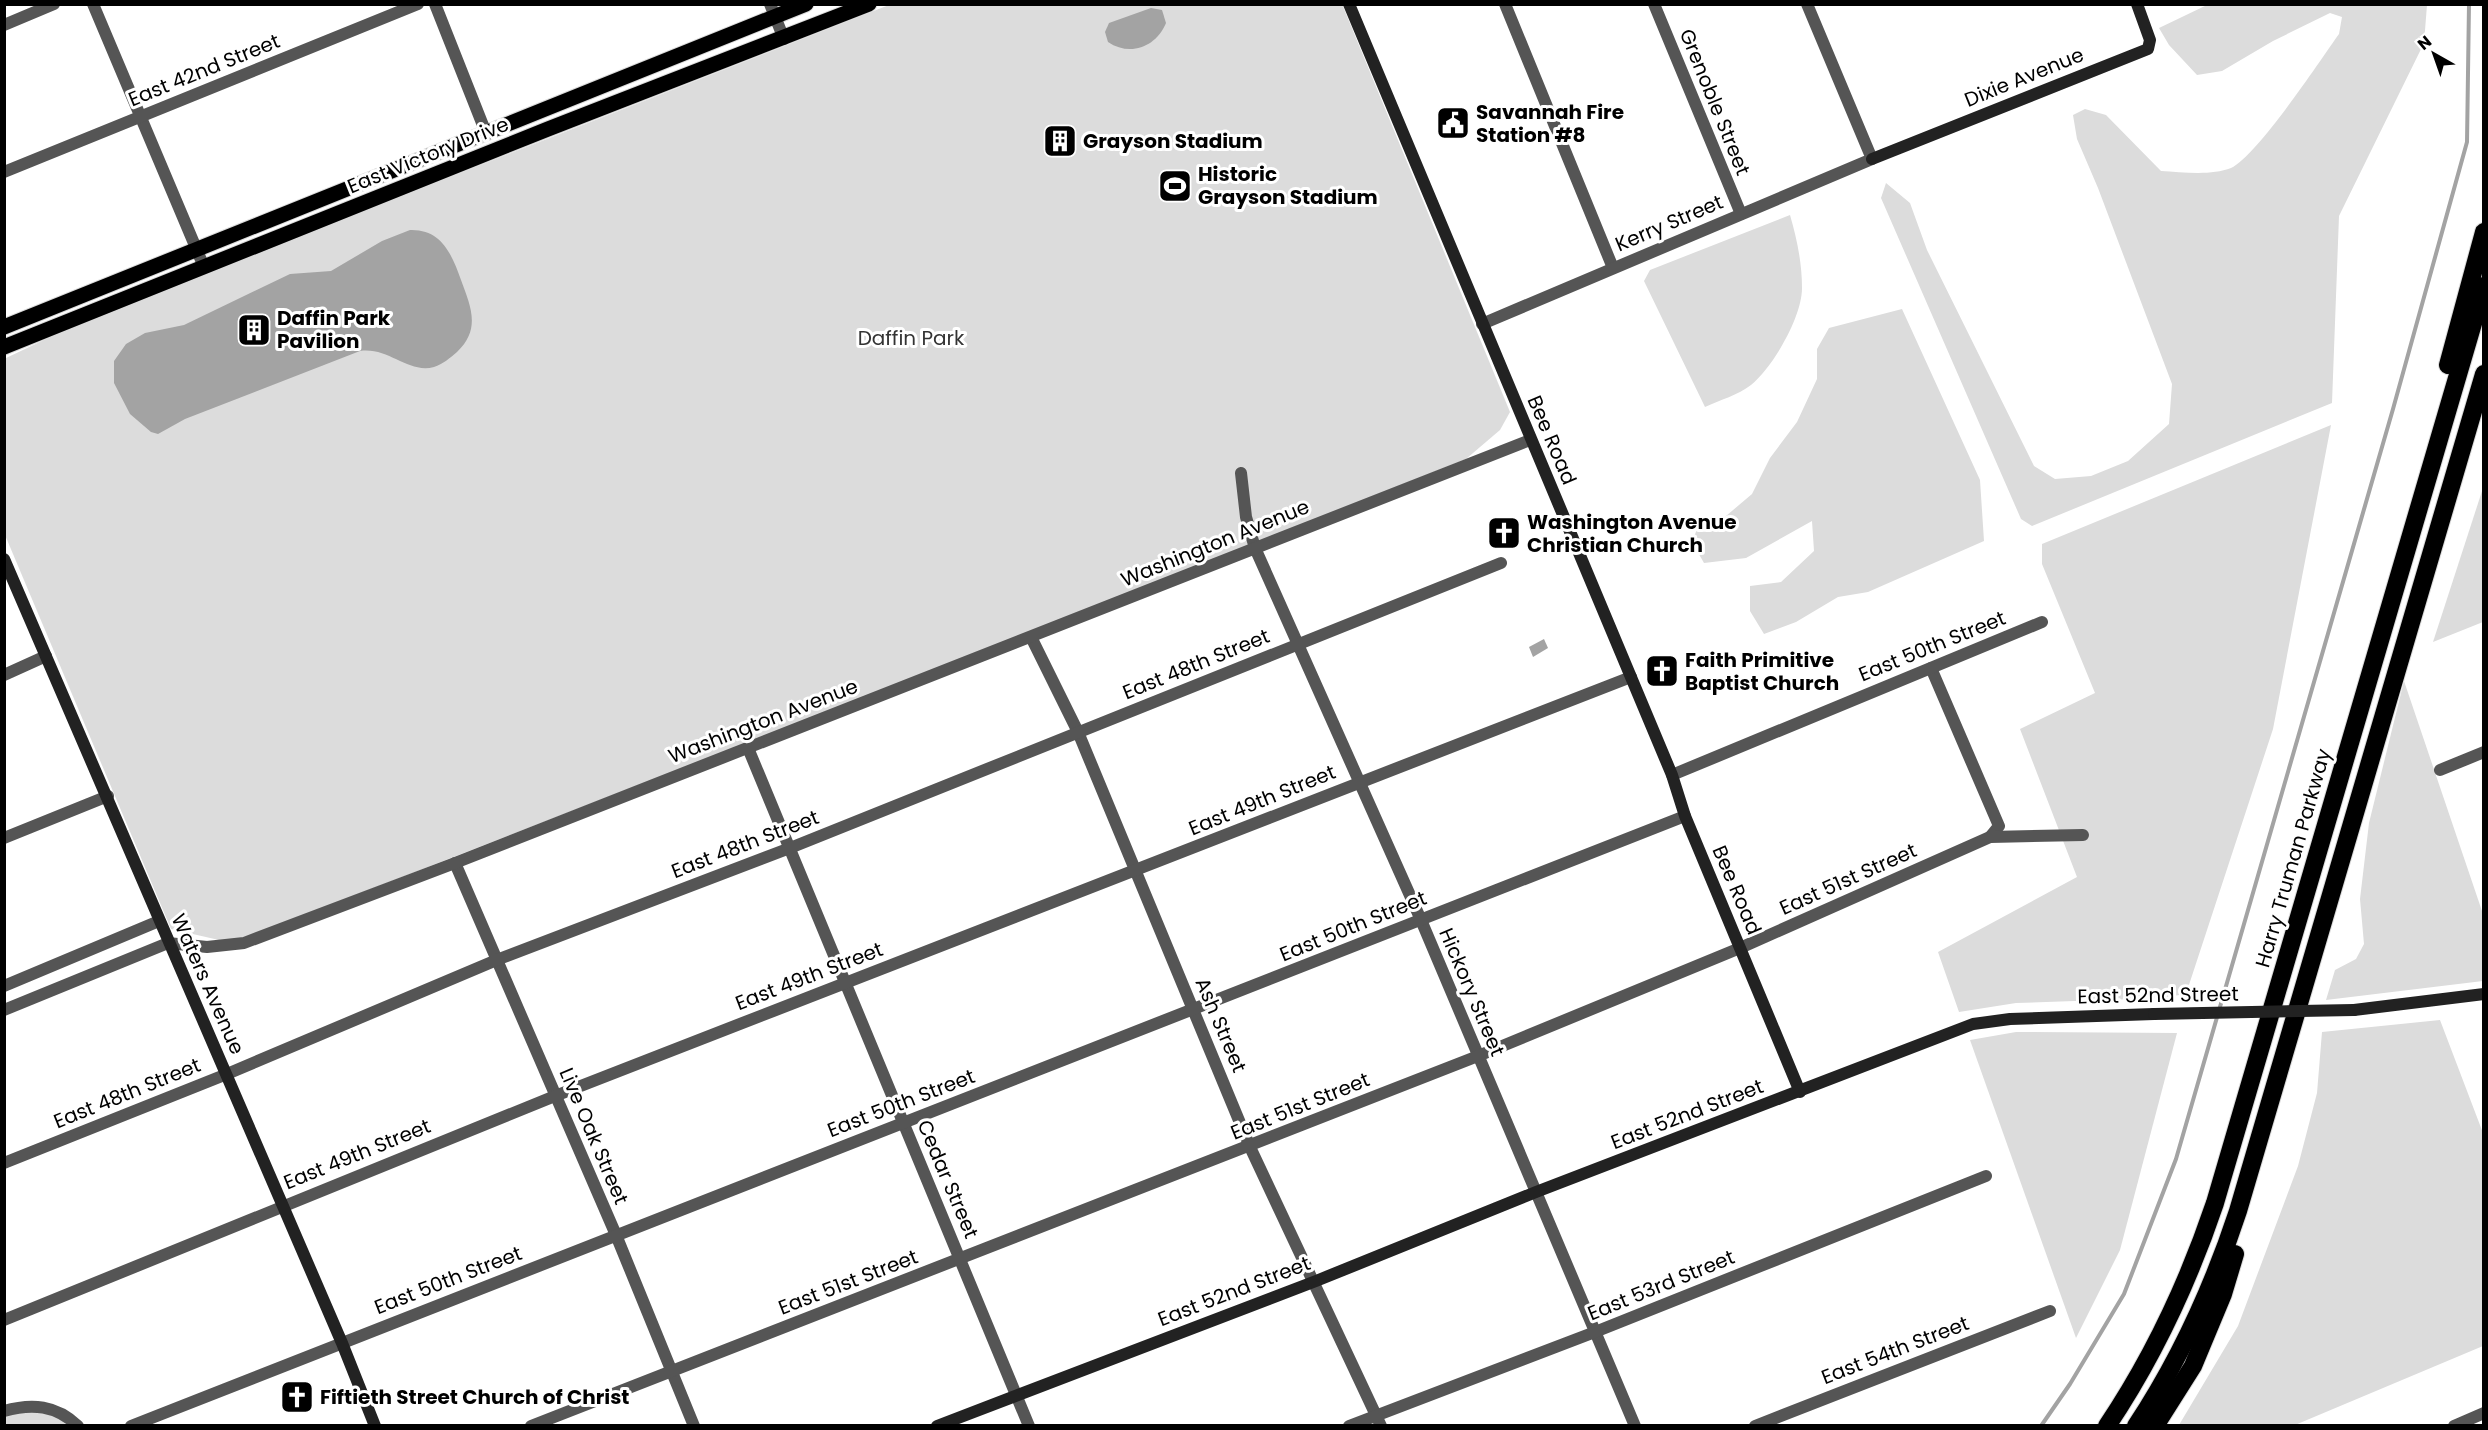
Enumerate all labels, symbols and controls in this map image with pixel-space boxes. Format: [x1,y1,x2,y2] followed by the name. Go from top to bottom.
[2404,24,2464,84] north arrow
[1673,25,1757,179] street label: Grenoble Street
[124,27,284,113] street label: East 42nd Street
[2413,30,2437,56] text: N
[1960,40,2088,114] street label: Dixie Avenue
[1476,98,1624,149] place label: Savannah Fire Station #8
[1435,105,1471,141] public building icon: Savannah Fire Station #8
[343,110,513,200] street label: East Victory Drive
[1042,123,1078,159] building icon: Grayson Stadium
[1083,127,1263,155] place label: Grayson Stadium
[1198,160,1378,211] place label: Historic Grayson Stadium
[1157,168,1193,204] sports icon: Historic Grayson Stadium
[1611,188,1727,258] street label: Kerry Street
[277,304,391,355] place label: Daffin Park Pavilion
[236,312,272,348] building icon: Daffin Park Pavilion
[858,324,965,352] park label: Daffin Park
[1521,391,1583,489] street label: Bee Road
[1117,492,1313,594] street label: Washington Avenue
[1527,508,1737,559] place label: Washington Avenue Christian Church
[1486,515,1522,551] church icon: Washington Avenue Christian Church
[1854,604,2010,688] street label: East 50th Street
[1118,622,1274,706] street label: East 48th Street
[1685,646,1839,697] place label: Faith Primitive Baptist Church
[1644,653,1680,689] church icon: Faith Primitive Baptist Church
[664,672,862,770] street label: Washington Avenue
[2248,745,2338,971] street label: Harry Truman Parkway
[1184,758,1340,842] street label: East 49th Street
[667,803,823,885] street label: East 48th Street
[1775,836,1921,922] street label: East 51st Street
[1706,841,1768,939] street label: Bee Road
[1275,884,1431,968] street label: East 50th Street
[164,909,252,1059] street label: Waters Avenue
[1432,924,1512,1060] street label: Hickory Street
[731,935,887,1017] street label: East 49th Street
[1188,973,1254,1077] street label: Ash Street
[2077,980,2239,1010] street label: East 52nd Street
[49,1051,205,1135] street label: East 48th Street
[823,1062,979,1144] street label: East 50th Street
[553,1063,635,1209] street label: Live Oak Street
[1226,1065,1374,1147] street label: East 51st Street
[1607,1072,1767,1156] street label: East 52nd Street
[279,1112,435,1196] street label: East 49th Street
[910,1115,986,1243] street label: Cedar Street
[370,1239,526,1321] street label: East 50th Street
[774,1243,922,1321] street label: East 51st Street
[1583,1243,1739,1327] street label: East 53rd Street
[1154,1249,1314,1333] street label: East 52nd Street
[1817,1309,1973,1391] street label: East 54th Street
[279,1379,315,1415] church icon: Fiftieth Street Church of Christ
[320,1383,629,1411] place label: Fiftieth Street Church of Christ

